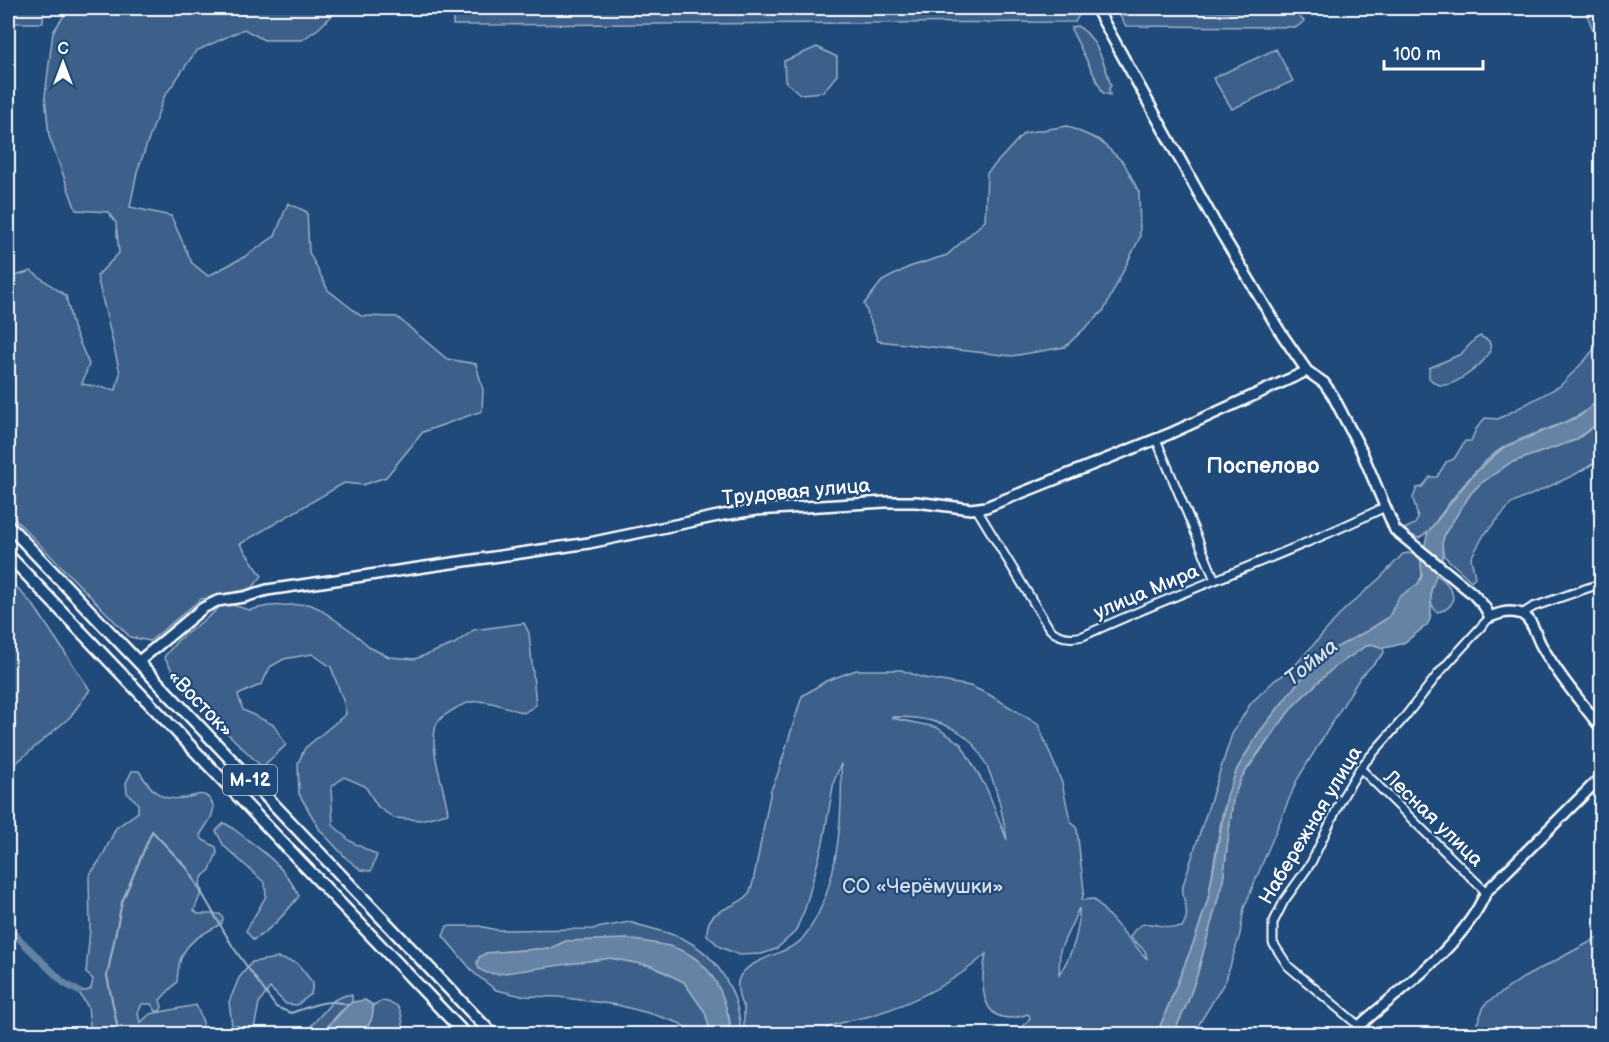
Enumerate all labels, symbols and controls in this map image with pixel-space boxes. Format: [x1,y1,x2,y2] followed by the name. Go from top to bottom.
[33,33,93,93] north arrow
[1384,33,1483,71] scale bar
[57,40,69,59] text: С
[1393,44,1441,65] text: 100 m
[1206,453,1320,480] district label: Поспелово
[721,474,871,510] street label: Трудовая улица
[1090,559,1203,625] street label: улица Мира
[1280,633,1343,691] water label: Тойма
[162,665,238,742] street label: «Восток»
[1254,742,1368,909] street label: Набережная улица
[223,765,277,795] road number: М-12
[1378,765,1488,872] street label: Лесная улица
[842,875,1004,899] park label: СО «Черёмушки»

